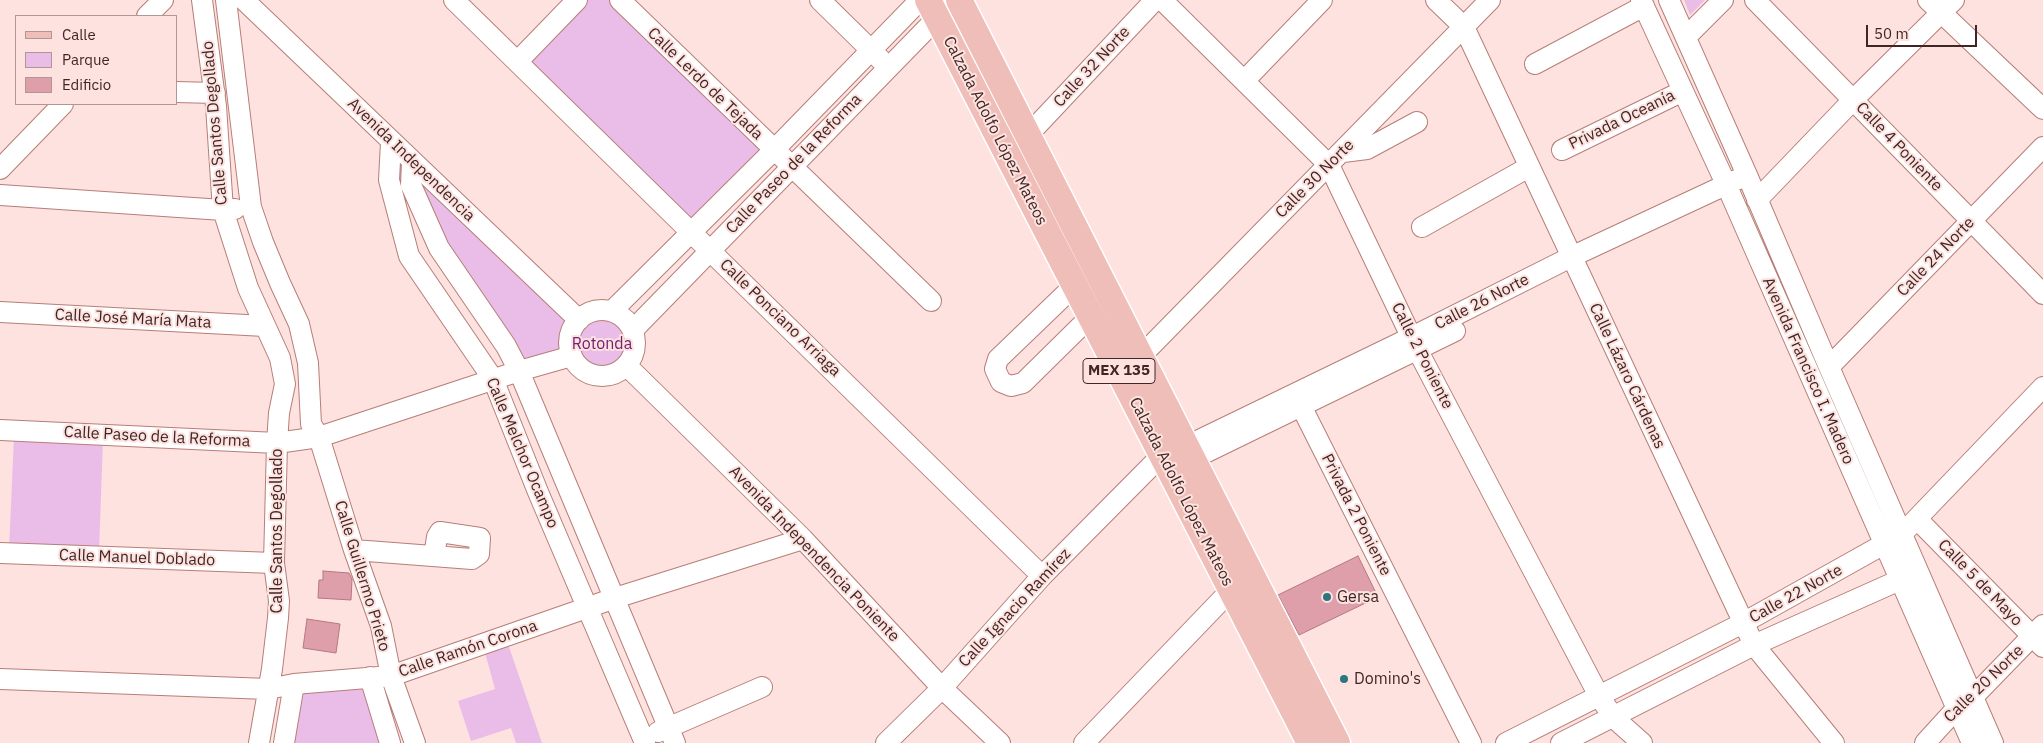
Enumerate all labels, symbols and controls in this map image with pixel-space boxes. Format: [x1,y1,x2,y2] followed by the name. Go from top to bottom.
[15,15,178,105] legend
[1868,15,1979,47] scale bar
[1050,23,1134,111] street label: Calle 32 Norte
[643,24,767,144] street label: Calle Lerdo de Tejada
[1874,24,1909,43] text: 50 m
[62,25,96,44] text: Calle
[939,33,1051,229] street label: Calzada Adolfo López Mateos
[198,40,232,206] street label: Calle Santos Degollado
[62,50,110,69] text: Parque
[62,75,111,94] text: Edificio
[1566,86,1678,154] street label: Privada Oceanía
[722,90,866,238] street label: Calle Paseo de la Reforma
[343,94,479,226] street label: Avenida Independencia
[1852,98,1946,196] street label: Calle 4 Poniente
[1272,136,1358,222] street label: Calle 30 Norte
[1893,213,1979,301] street label: Calle 24 Norte
[715,255,845,381] street label: Calle Ponciano Arriaga
[1432,270,1532,334] street label: Calle 26 Norte
[1758,275,1858,467] street label: Avenida Francisco I. Madero
[1387,300,1457,412] street label: Calle 2 Poniente
[1585,300,1669,452] street label: Calle Lázaro Cárdenas
[54,305,212,333] street label: Calle José María Mata
[572,334,632,354] park label: Rotonda
[1083,358,1155,384] road number: MEX 135
[482,375,562,531] street label: Calle Melchor Ocampo
[1125,394,1237,590] street label: Calzada Adolfo López Mateos
[63,423,251,451] street label: Calle Paseo de la Reforma
[267,449,287,613] street label: Calle Santos Degollado
[1317,451,1395,579] street label: Privada 2 Poniente
[725,462,903,646] street label: Avenida Independencia Poniente
[330,498,394,654] street label: Calle Guillermo Prieto
[1934,536,2026,630] street label: Calle 5 de Mayo
[955,545,1075,671] street label: Calle Ignacio Ramírez
[59,546,215,570] street label: Calle Manuel Doblado
[1746,561,1846,627] street label: Calle 22 Norte
[1337,587,1379,607] place label: Gersa
[1321,591,1333,603] marker: Gersa
[396,616,540,682] street label: Calle Ramón Corona
[1940,641,2028,727] street label: Calle 20 Norte
[1354,669,1421,689] place label: Domino's
[1338,673,1350,685] marker: Domino's

